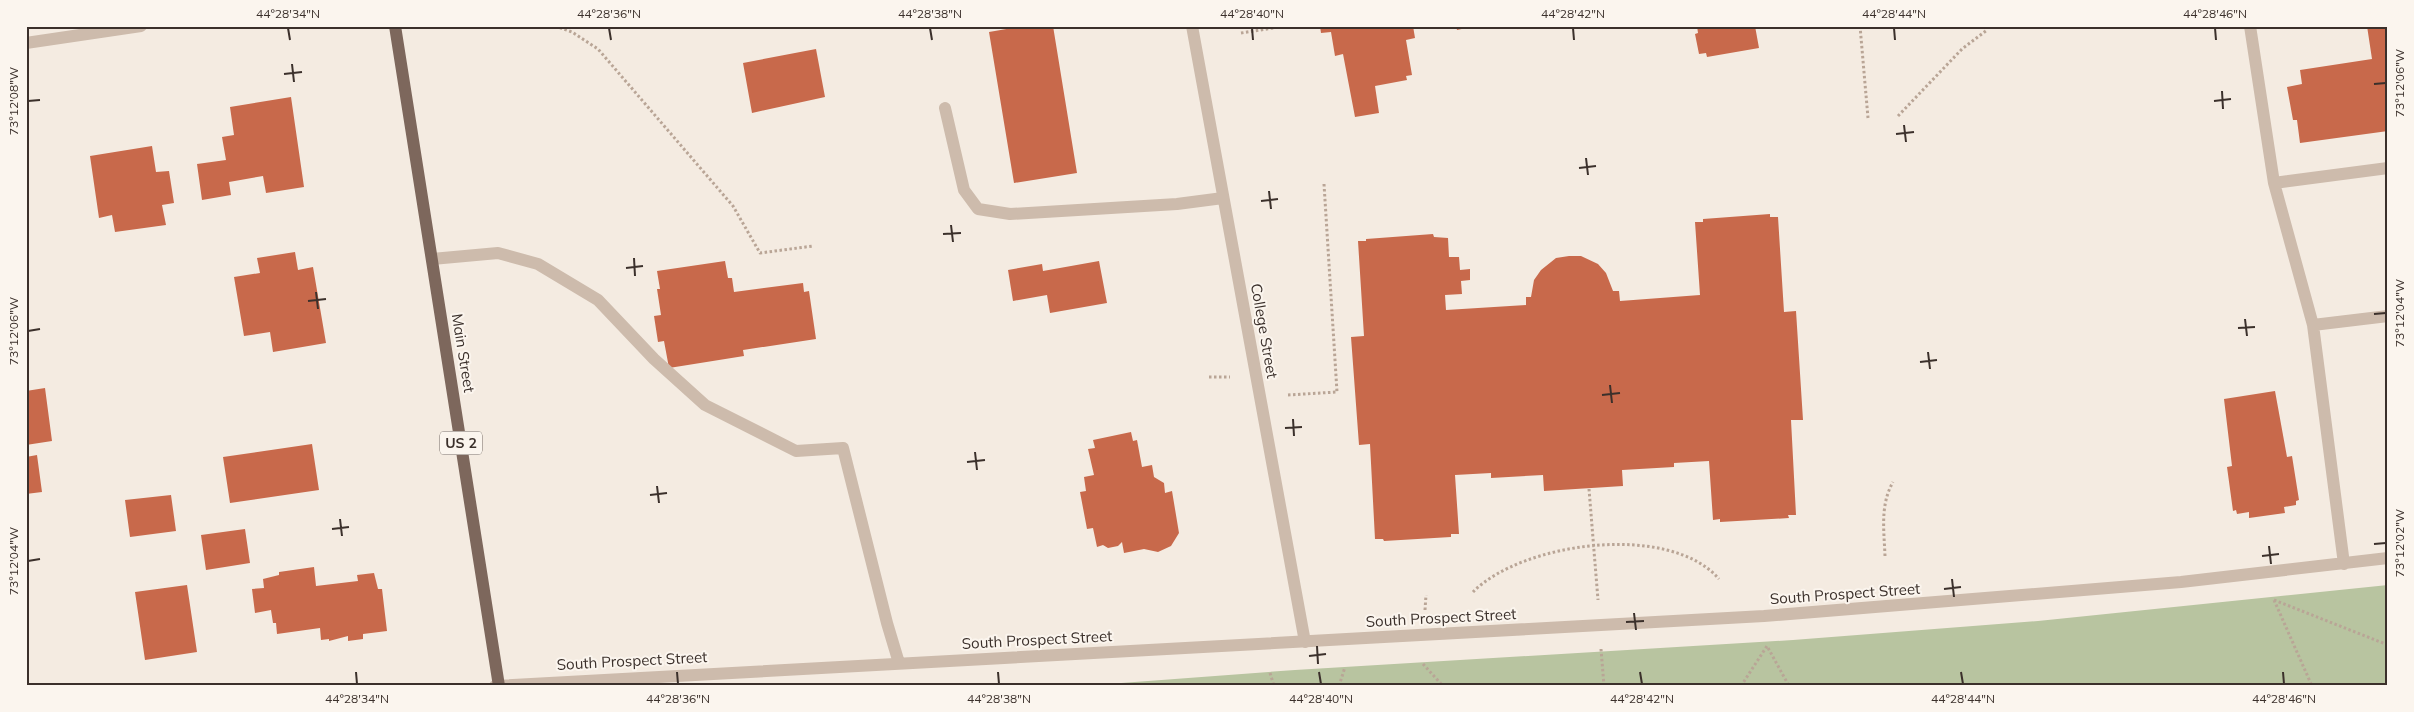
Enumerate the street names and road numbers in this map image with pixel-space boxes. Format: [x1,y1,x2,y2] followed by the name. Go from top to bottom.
[1247,282,1282,380] street label: College Street
[448,312,479,394] street label: Main Street
[440,432,482,454] road number: US 2
[1769,579,1921,608] street label: South Prospect Street
[1365,604,1517,631] street label: South Prospect Street
[961,626,1113,653] street label: South Prospect Street
[556,647,708,674] street label: South Prospect Street

